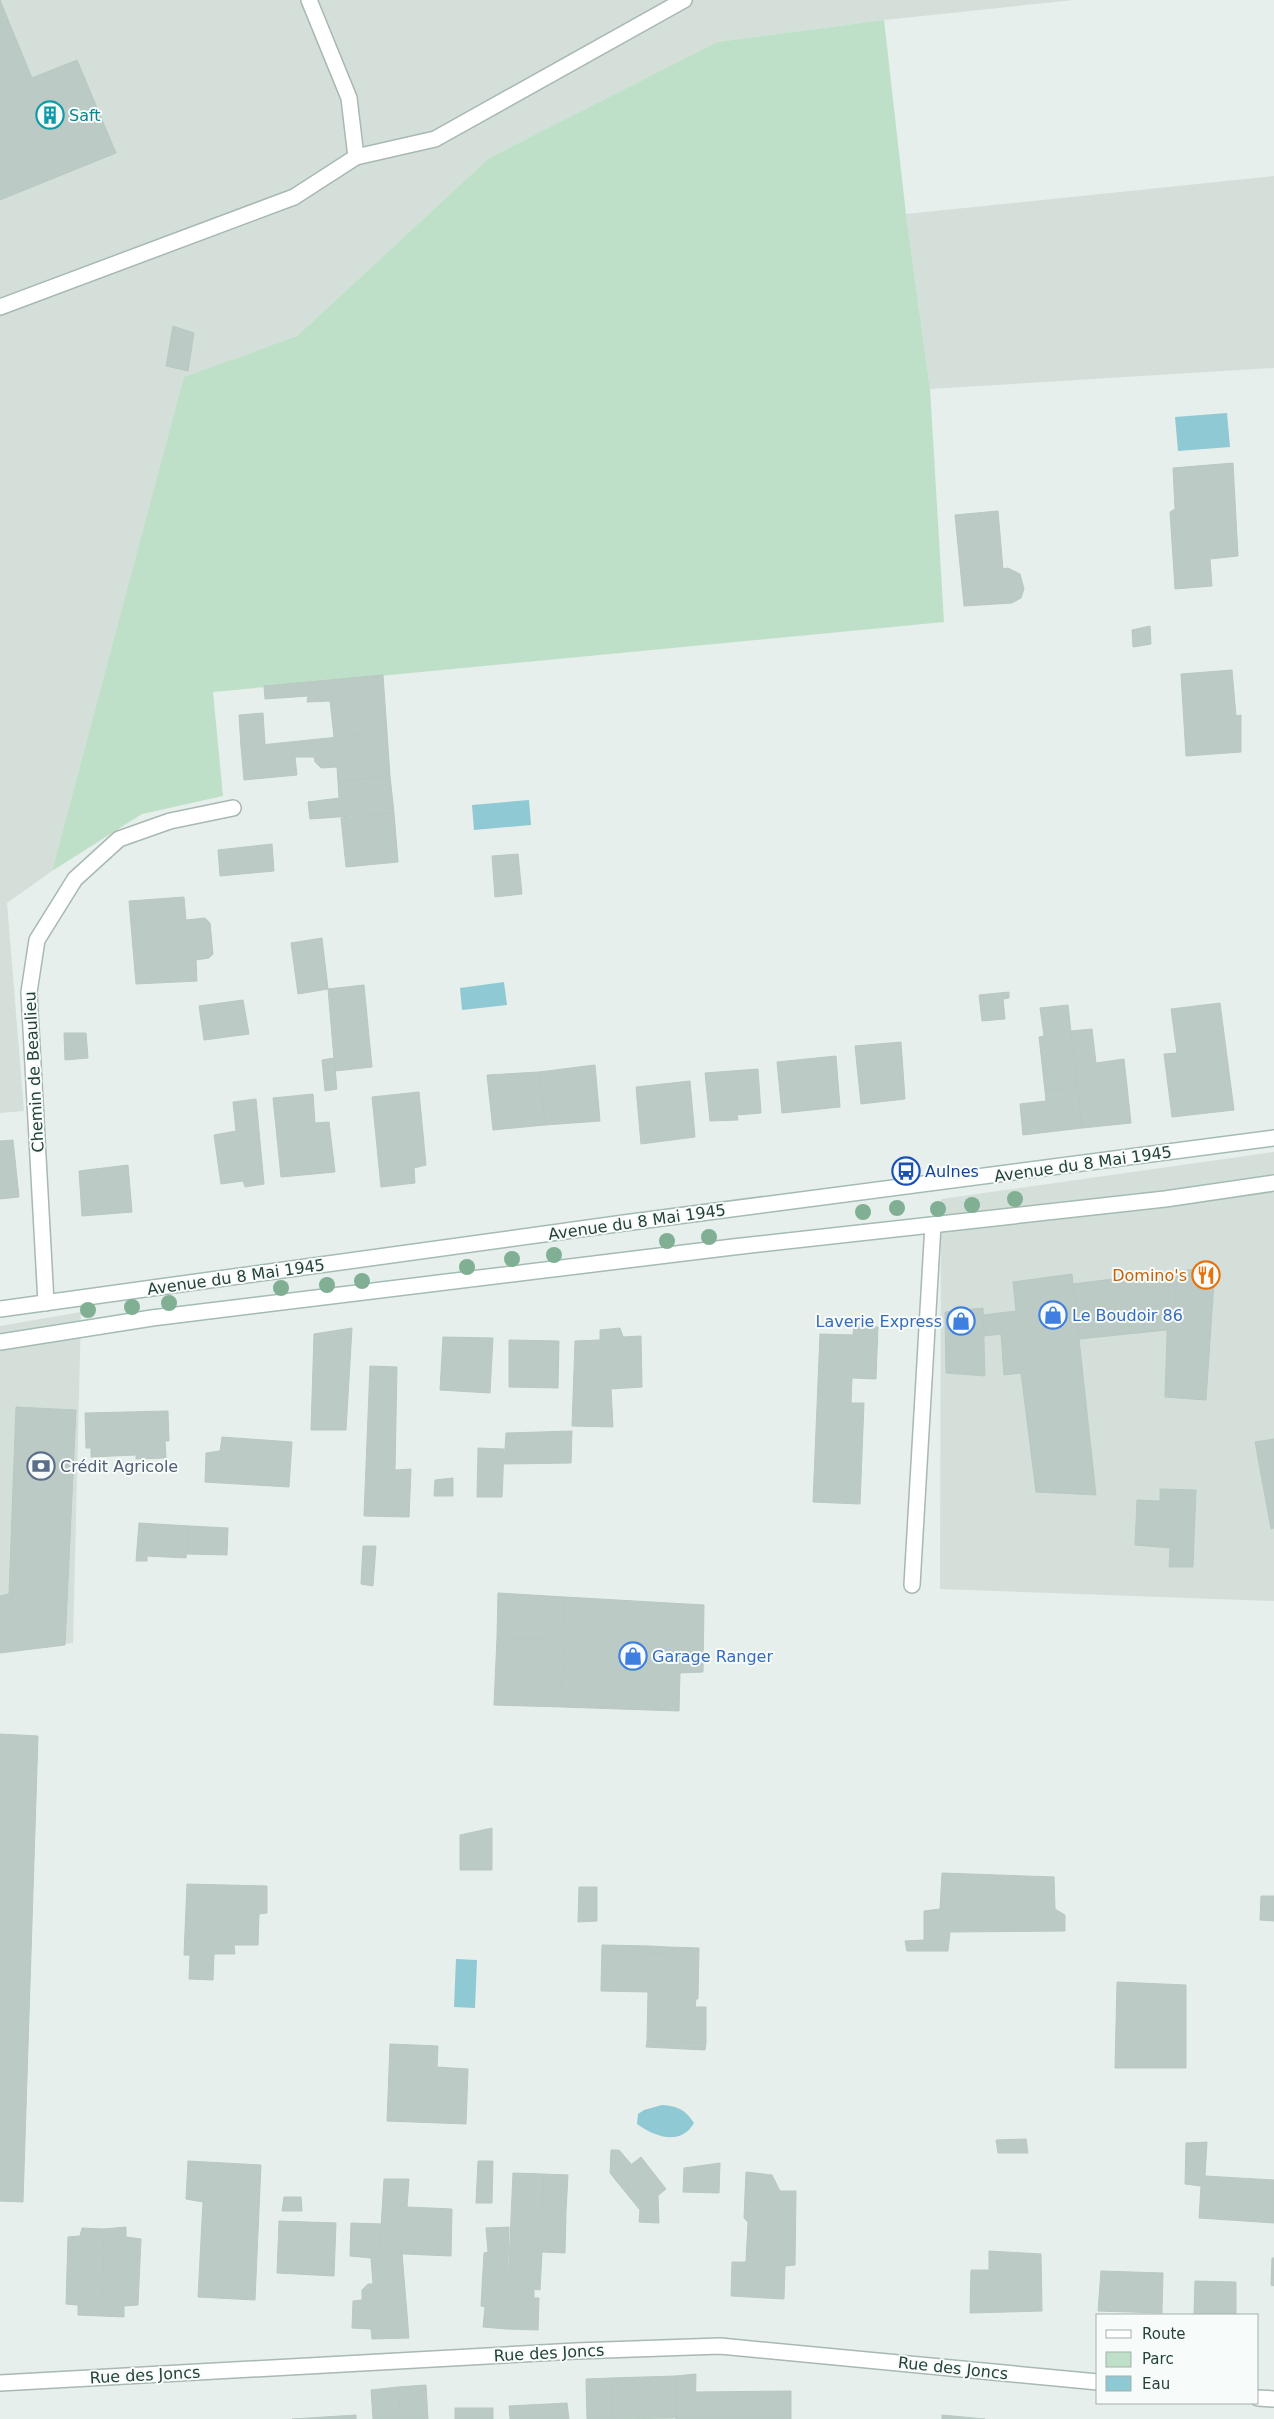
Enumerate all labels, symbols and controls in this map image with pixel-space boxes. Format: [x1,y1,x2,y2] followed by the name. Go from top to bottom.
[35,100,65,130] building icon: Saft
[69,106,101,125] place label: Saft
[20,991,48,1153] street label: Chemin de Beaulieu
[993,1142,1173,1186] street label: Avenue du 8 Mai 1945
[891,1156,921,1186] bus stop icon: Aulnes
[925,1162,979,1181] place label: Aulnes
[547,1200,727,1244] street label: Avenue du 8 Mai 1945
[146,1255,326,1299] street label: Avenue du 8 Mai 1945
[1191,1260,1221,1290] restaurant icon: Domino's
[1112,1266,1187,1285] place label: Domino's
[1038,1300,1068,1330] shop icon: Le Boudoir 86
[946,1306,976,1336] shop icon: Laverie Express
[1072,1306,1183,1325] place label: Le Boudoir 86
[816,1312,942,1331] place label: Laverie Express
[26,1451,56,1481] bank icon: Crédit Agricole
[60,1457,178,1476] place label: Crédit Agricole
[618,1641,648,1671] shop icon: Garage Ranger
[652,1647,773,1666] place label: Garage Ranger
[1096,2314,1259,2404] legend
[1142,2325,1186,2343] text: Route
[493,2341,605,2365] street label: Rue des Joncs
[1142,2350,1174,2368] text: Parc
[897,2353,1009,2383] street label: Rue des Joncs
[89,2363,201,2387] street label: Rue des Joncs
[1142,2375,1170,2393] text: Eau

